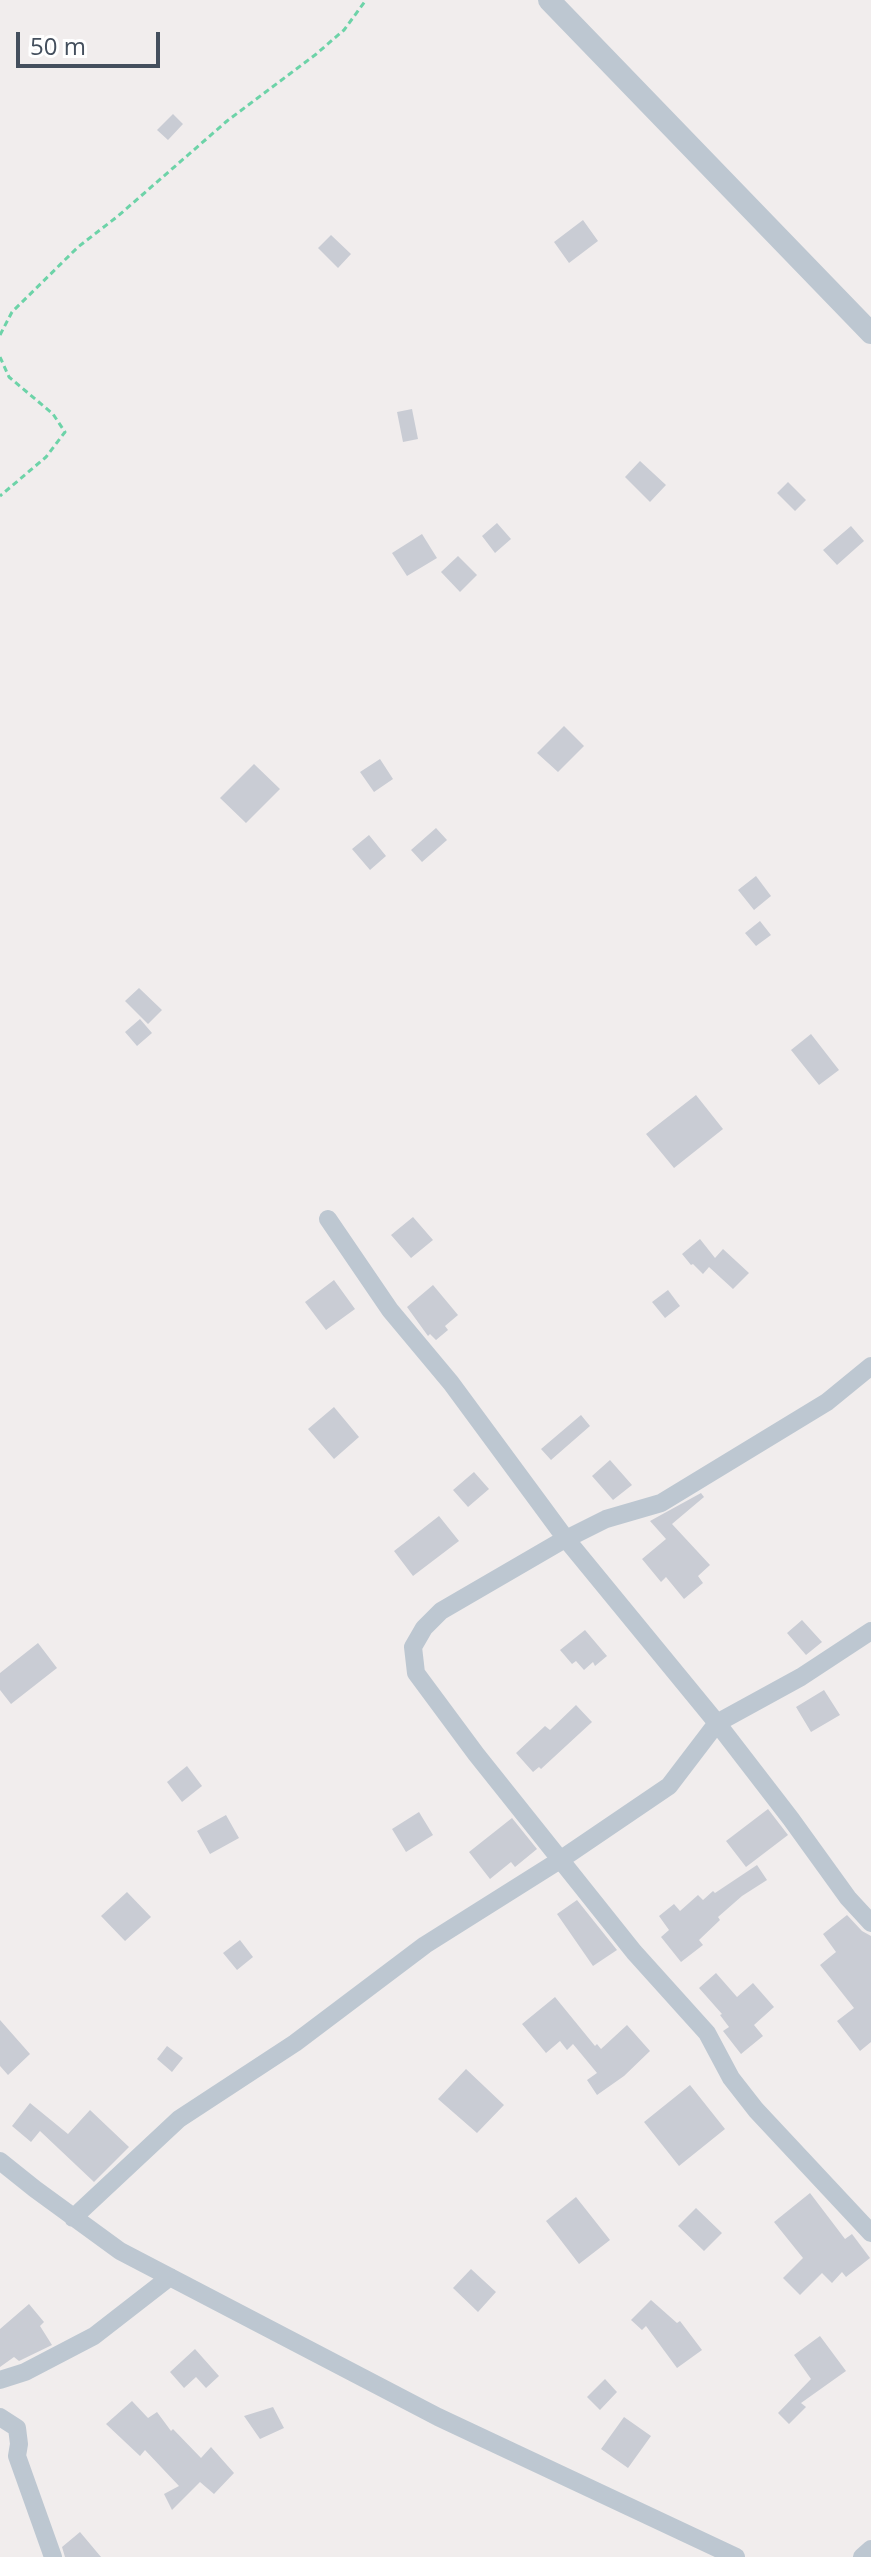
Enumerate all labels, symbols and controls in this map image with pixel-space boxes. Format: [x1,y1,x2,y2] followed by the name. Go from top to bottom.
[20,16,164,66] scale bar
[30,29,86,62] text: 50 m

